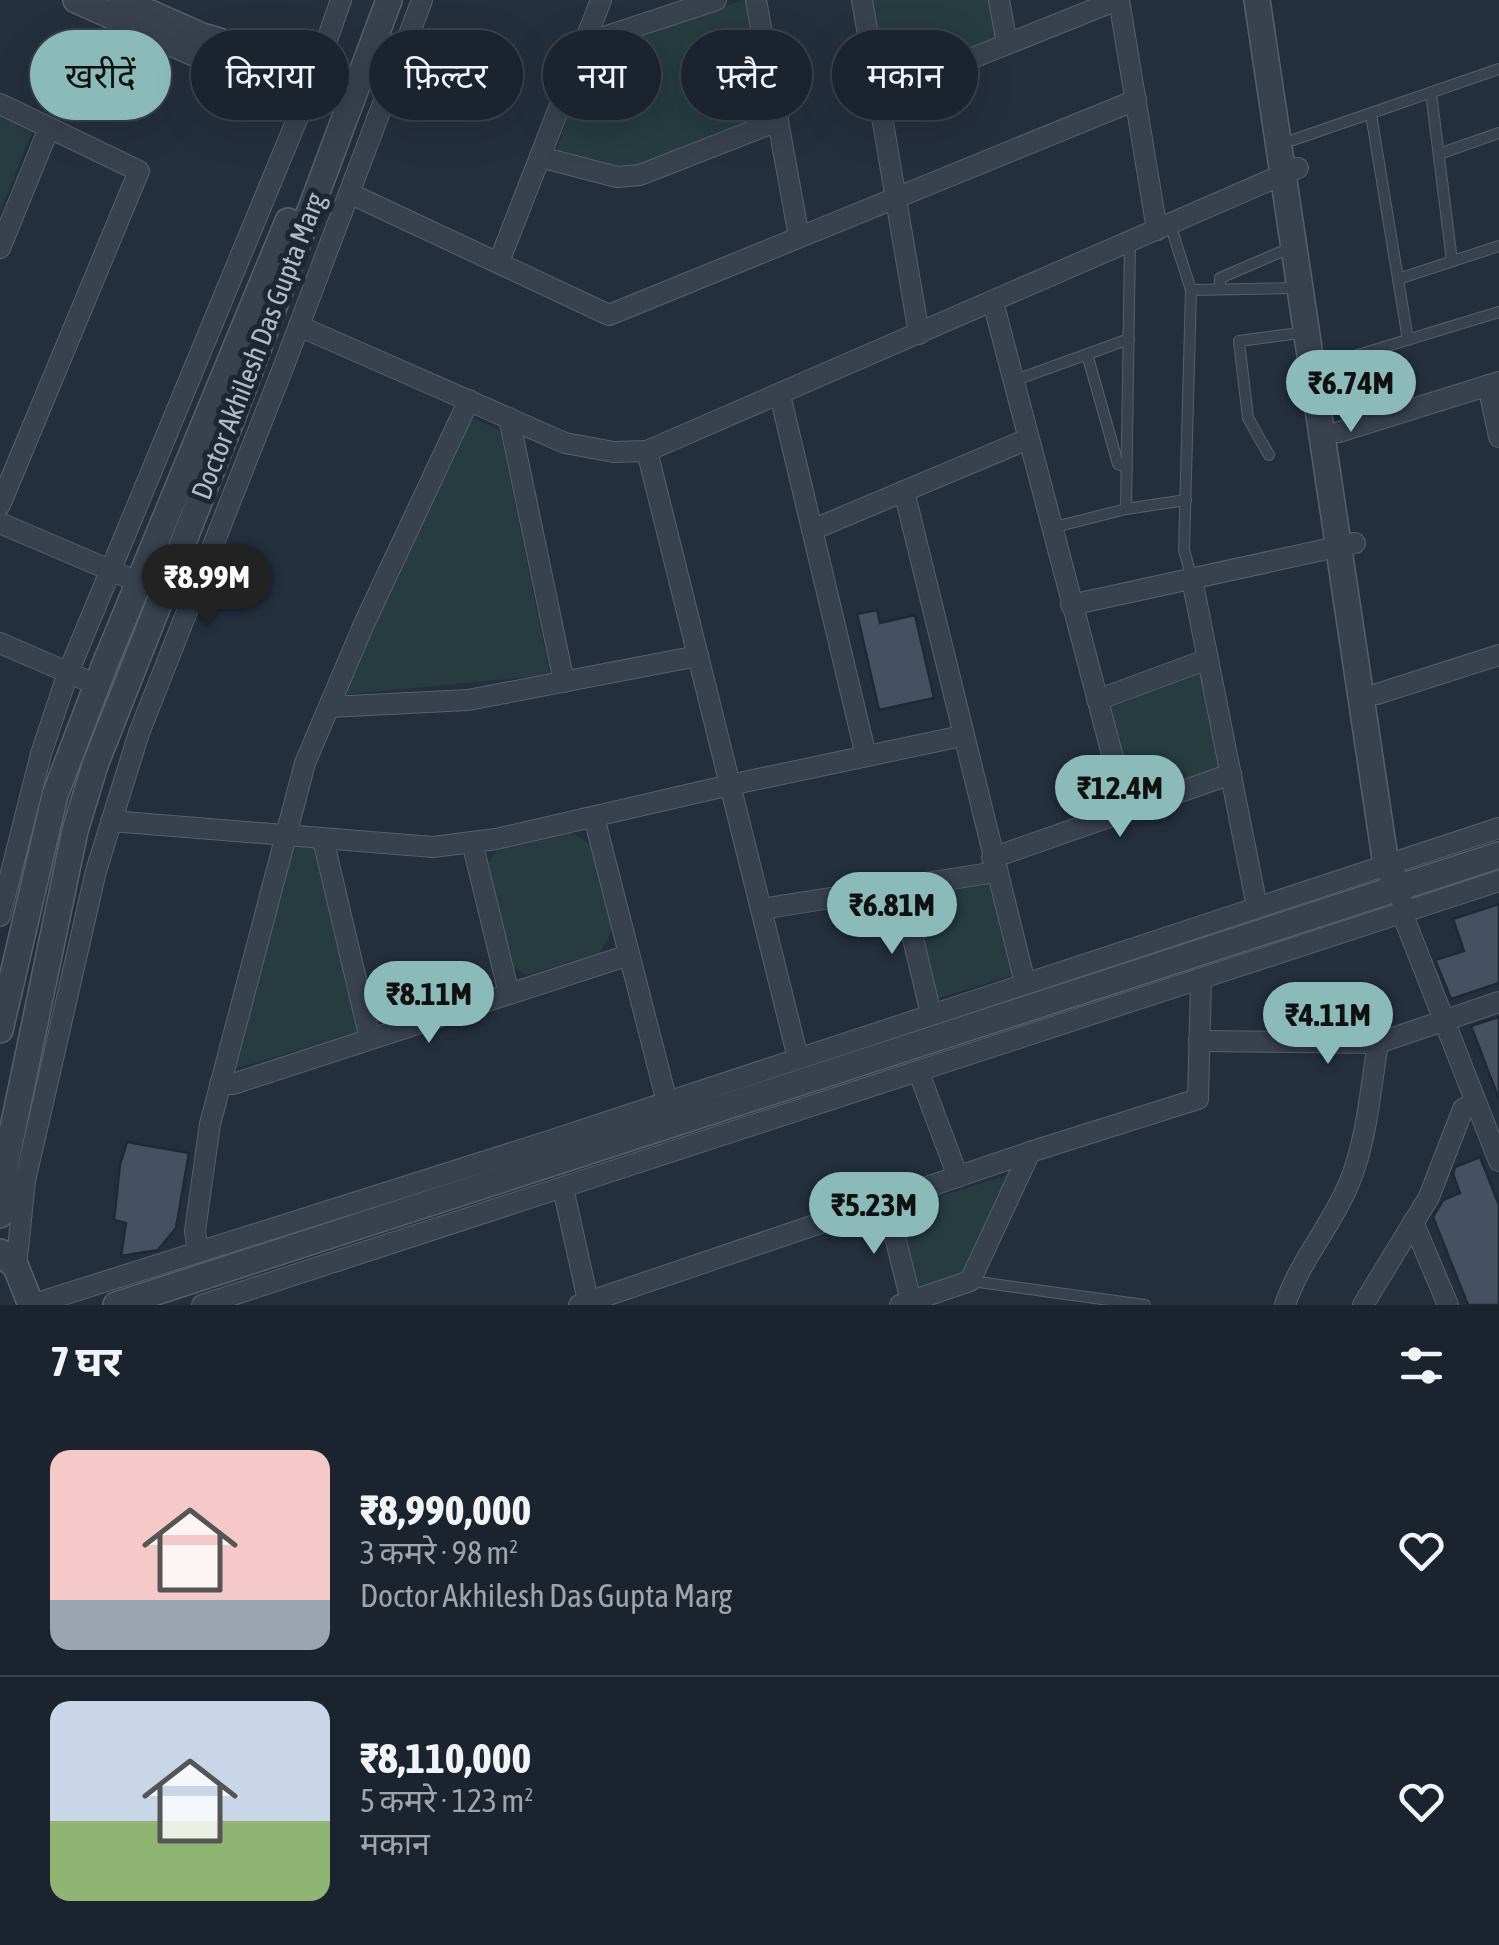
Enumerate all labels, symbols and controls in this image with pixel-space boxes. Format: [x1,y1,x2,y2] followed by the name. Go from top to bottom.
[30,30,171,120] chip: खरीदें
[191,30,349,120] chip: किराया
[369,30,523,120] chip: फ़िल्टर
[543,30,661,120] chip: नया
[681,30,812,120] chip: फ़्लैट
[832,30,978,120] chip: मकान
[185,188,331,504] street label: Doctor Akhilesh Das Gupta Marg
[1270,350,1432,435] pin: ₹6.74M
[1308,364,1394,401] text: ₹6.74M
[126,544,288,629] pin: ₹8.99M
[164,558,250,595] text: ₹8.99M
[1039,755,1201,840] pin: ₹12.4M
[1077,769,1163,806] text: ₹12.4M
[811,872,973,957] pin: ₹6.81M
[849,886,935,923] text: ₹6.81M
[348,961,510,1046] pin: ₹8.11M
[386,975,472,1012] text: ₹8.11M
[1247,982,1409,1067] pin: ₹4.11M
[1285,996,1371,1033] text: ₹4.11M
[793,1172,955,1257] pin: ₹5.23M
[831,1186,917,1223] text: ₹5.23M
[50,1337,121,1385] text: 7 घर
[1394,1338,1449,1393] icon: filters
[360,1486,531,1534] text: ₹8,990,000
[130,1490,250,1610] icon: home
[1394,1523,1449,1578] icon: heart
[360,1534,518,1571] text: 3 कमरे · 98 m²
[360,1577,732,1614] text: Doctor Akhilesh Das Gupta Marg
[360,1734,531,1782] text: ₹8,110,000
[130,1741,250,1861] icon: home
[1394,1774,1449,1829] icon: heart
[360,1782,533,1819] text: 5 कमरे · 123 m²
[360,1825,430,1862] text: मकान

